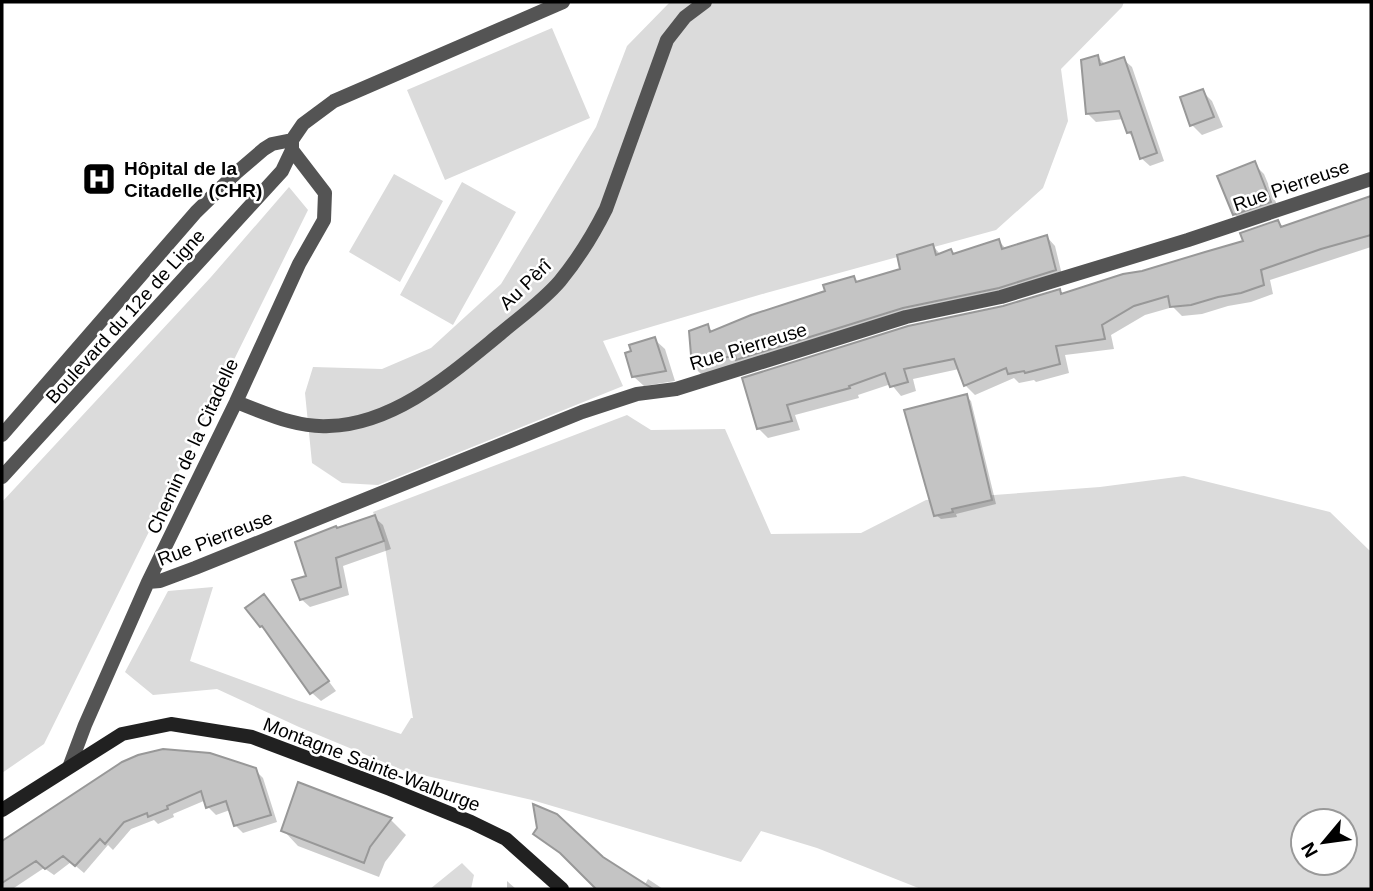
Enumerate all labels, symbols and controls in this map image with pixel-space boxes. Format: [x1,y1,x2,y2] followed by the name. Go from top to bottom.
[1230,156,1352,215] street label: Rue Pierreuse
[124,158,262,201] place label: Hôpital de la Citadelle (CHR)
[80,160,118,198] hospital icon: Hôpital de la Citadelle (CHR)
[42,225,209,408] street label: Boulevard du 12e de Ligne
[495,254,556,314] street label: Au Pèrî
[687,319,809,374] street label: Rue Pierreuse
[143,355,242,537] street label: Chemin de la Citadelle
[155,507,276,570] street label: Rue Pierreuse
[260,713,483,816] street label: Montagne Sainte-Walburge
[1289,807,1359,877] north arrow
[1297,839,1322,861] text: N

